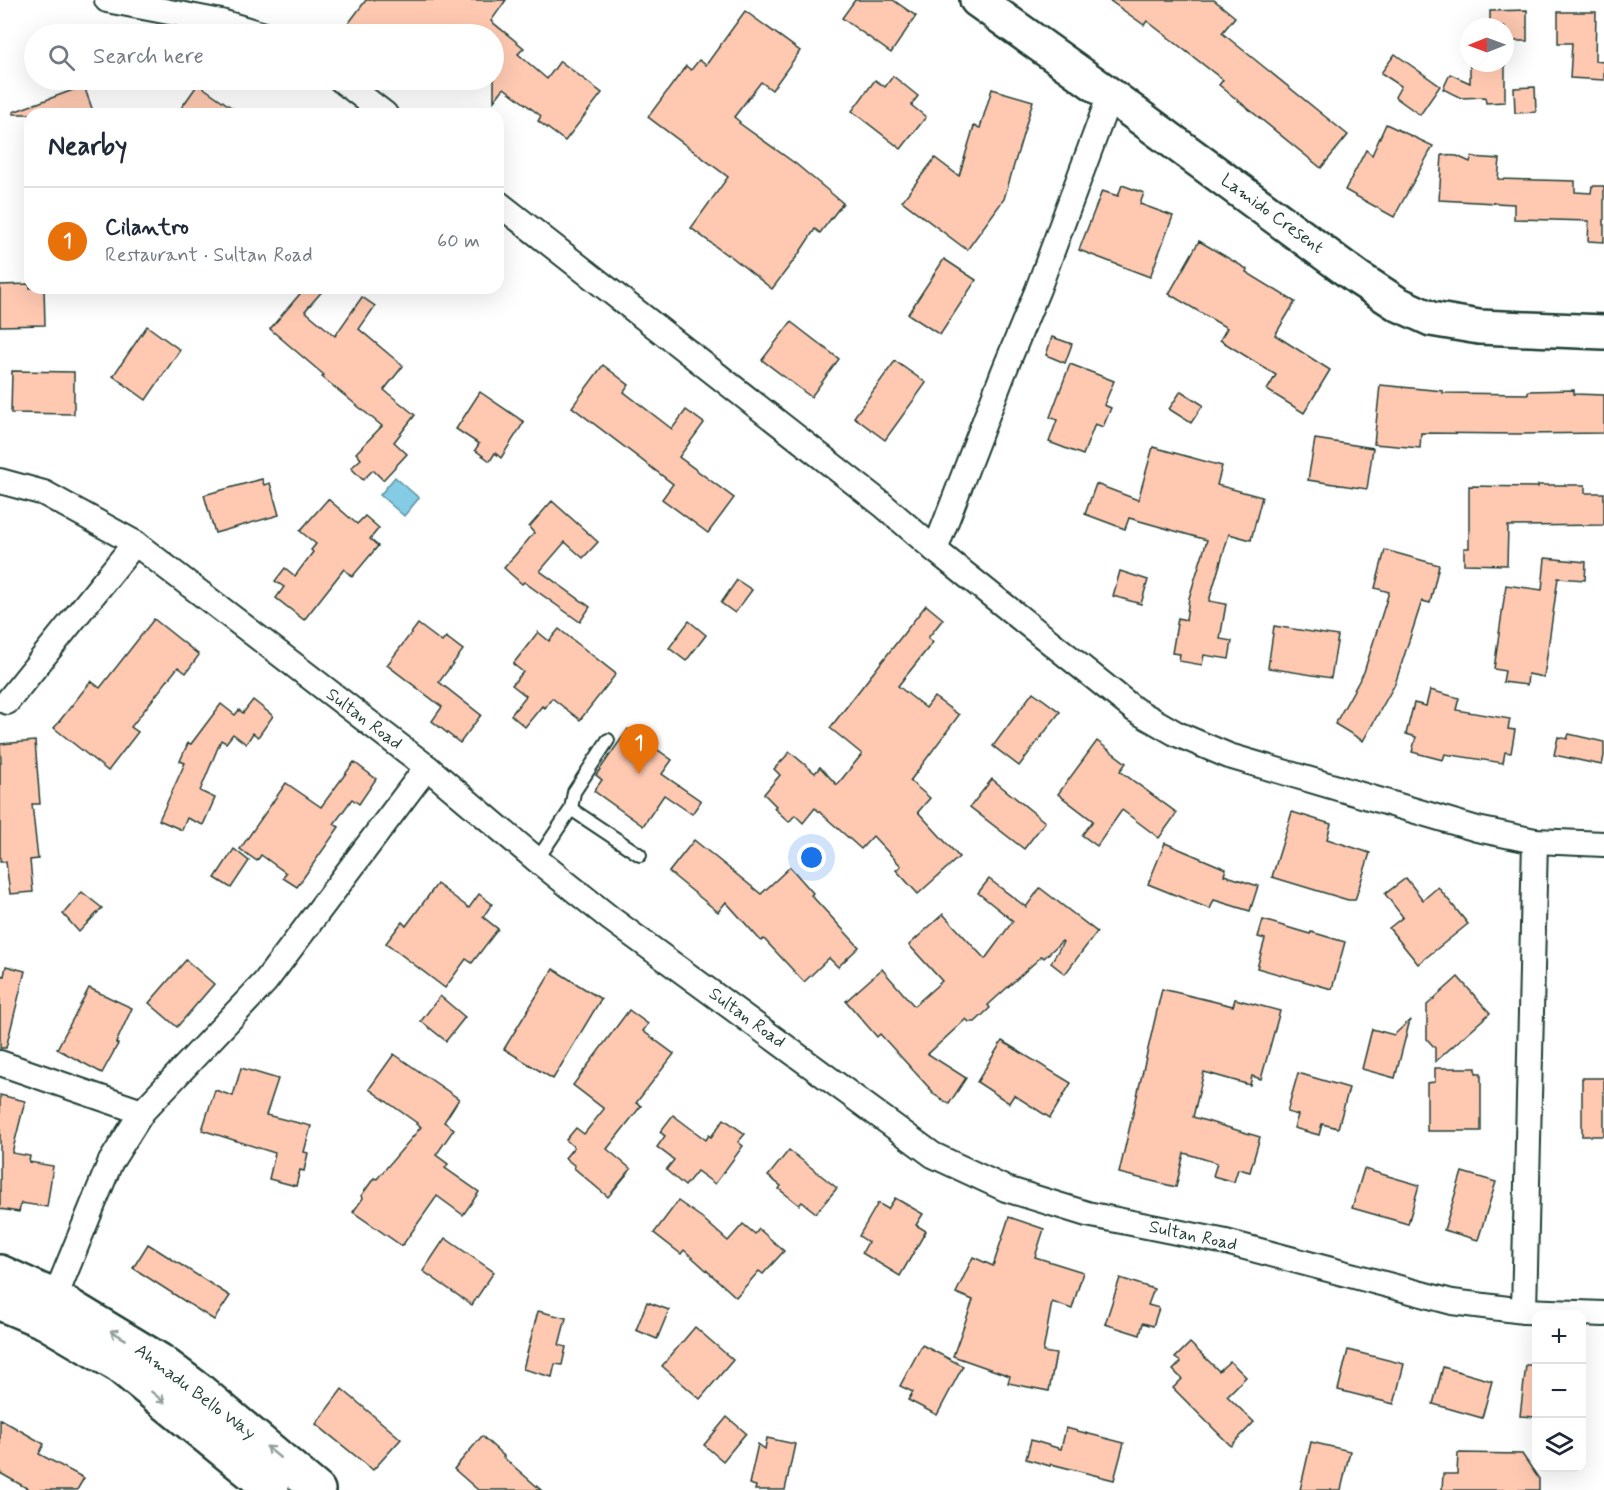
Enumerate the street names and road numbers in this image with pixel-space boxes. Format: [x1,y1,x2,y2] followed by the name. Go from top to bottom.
[1216,168,1329,260] street label: Lamido Cresent
[321,683,407,755] street label: Sultan Road
[704,982,790,1054] street label: Sultan Road
[1147,1215,1239,1257] street label: Sultan Road
[129,1338,261,1446] street label: Ahmadu Bello Way

